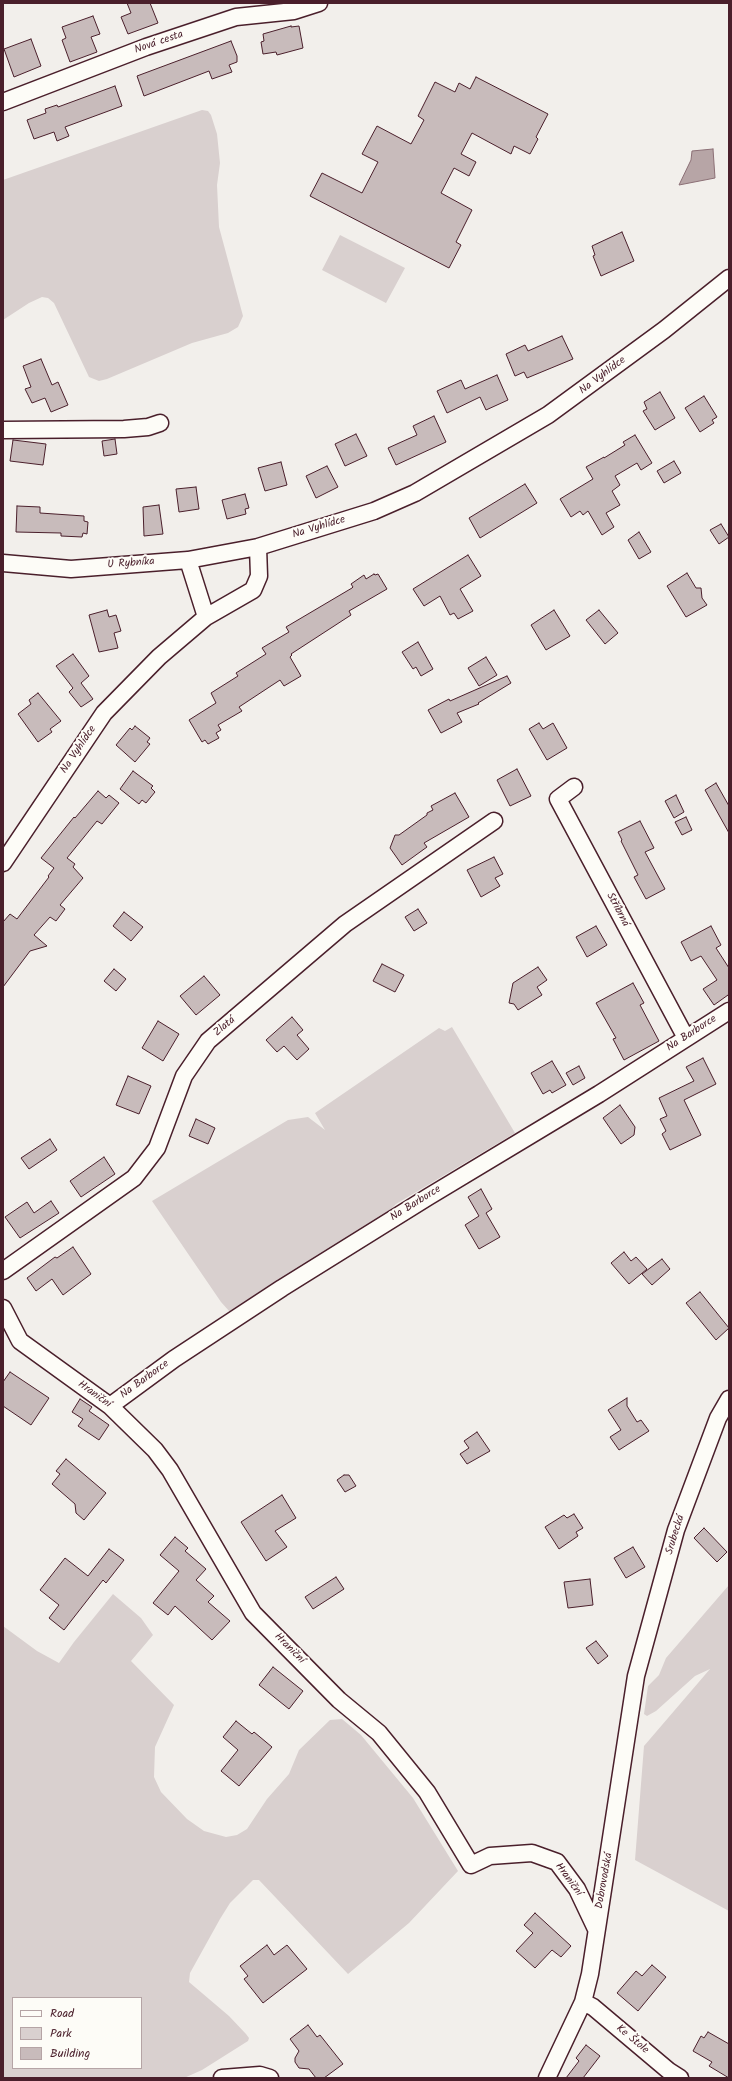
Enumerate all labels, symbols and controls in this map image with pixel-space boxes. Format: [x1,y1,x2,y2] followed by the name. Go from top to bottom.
[133,29,185,57] street label: Nová cesta
[577,354,629,398] street label: Na Vyhlídce
[291,514,347,542] street label: Na Vyhlídce
[107,556,155,572] street label: U Rybníka
[58,724,100,776] street label: Na Vyhlídce
[603,891,631,929] street label: Stříbrná
[664,1013,720,1055] street label: Na Barborce
[212,1014,238,1040] street label: Zlatá
[388,1183,444,1225] street label: Na Barborce
[118,1358,172,1402] street label: Na Barborce
[75,1378,113,1412] street label: Hraniční
[664,1514,688,1556] street label: Srubecká
[271,1631,307,1667] street label: Hraniční
[594,1852,616,1910] street label: Dobrovodská
[551,1861,585,1899] street label: Hraniční
[12,1997,142,2069] legend
[50,2004,74,2023] text: Road
[613,2023,651,2057] street label: Ke Štole
[50,2024,72,2043] text: Park
[50,2044,90,2063] text: Building

